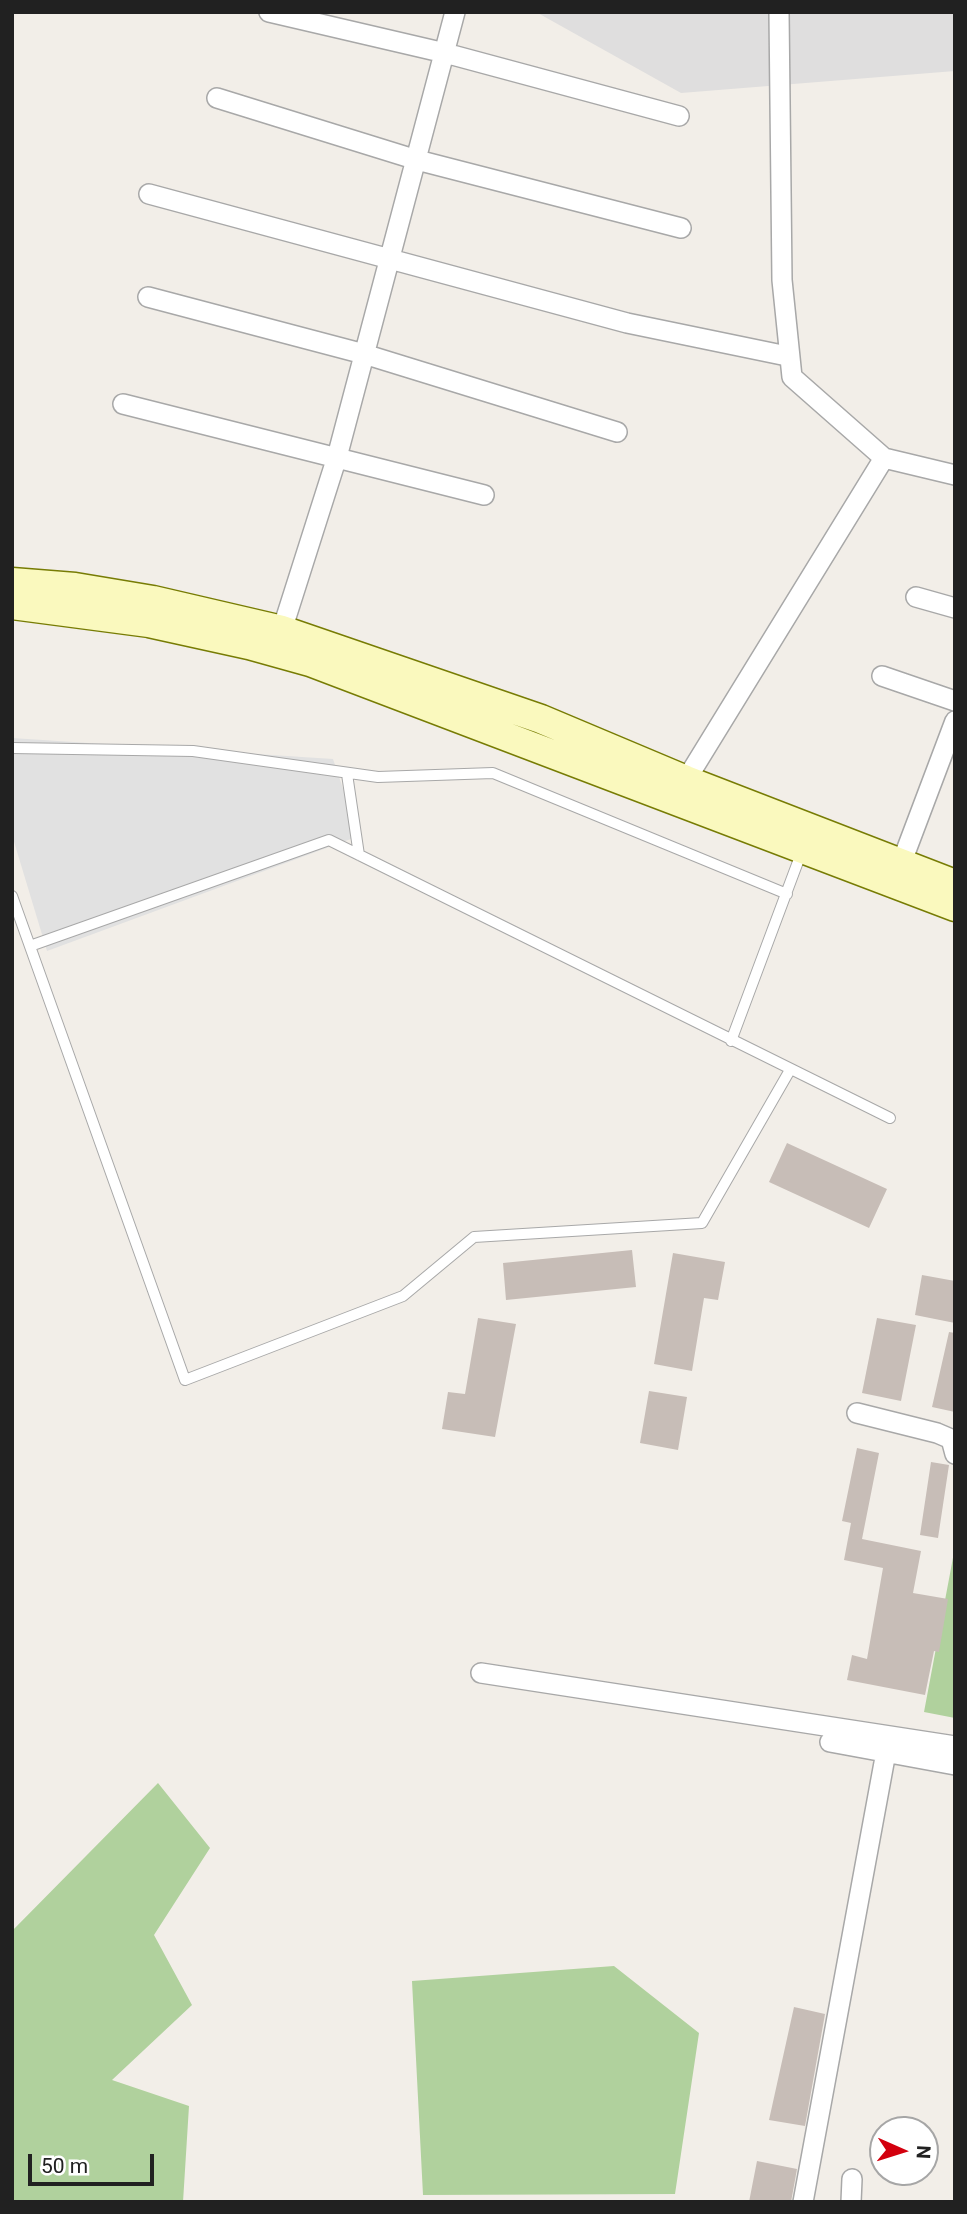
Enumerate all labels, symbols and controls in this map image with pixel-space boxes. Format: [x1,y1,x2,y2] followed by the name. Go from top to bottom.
[869,2116,939,2186] north arrow
[32,2140,158,2184] scale bar
[912,2145,935,2159] text: N
[41,2154,88,2178] text: 50 m

